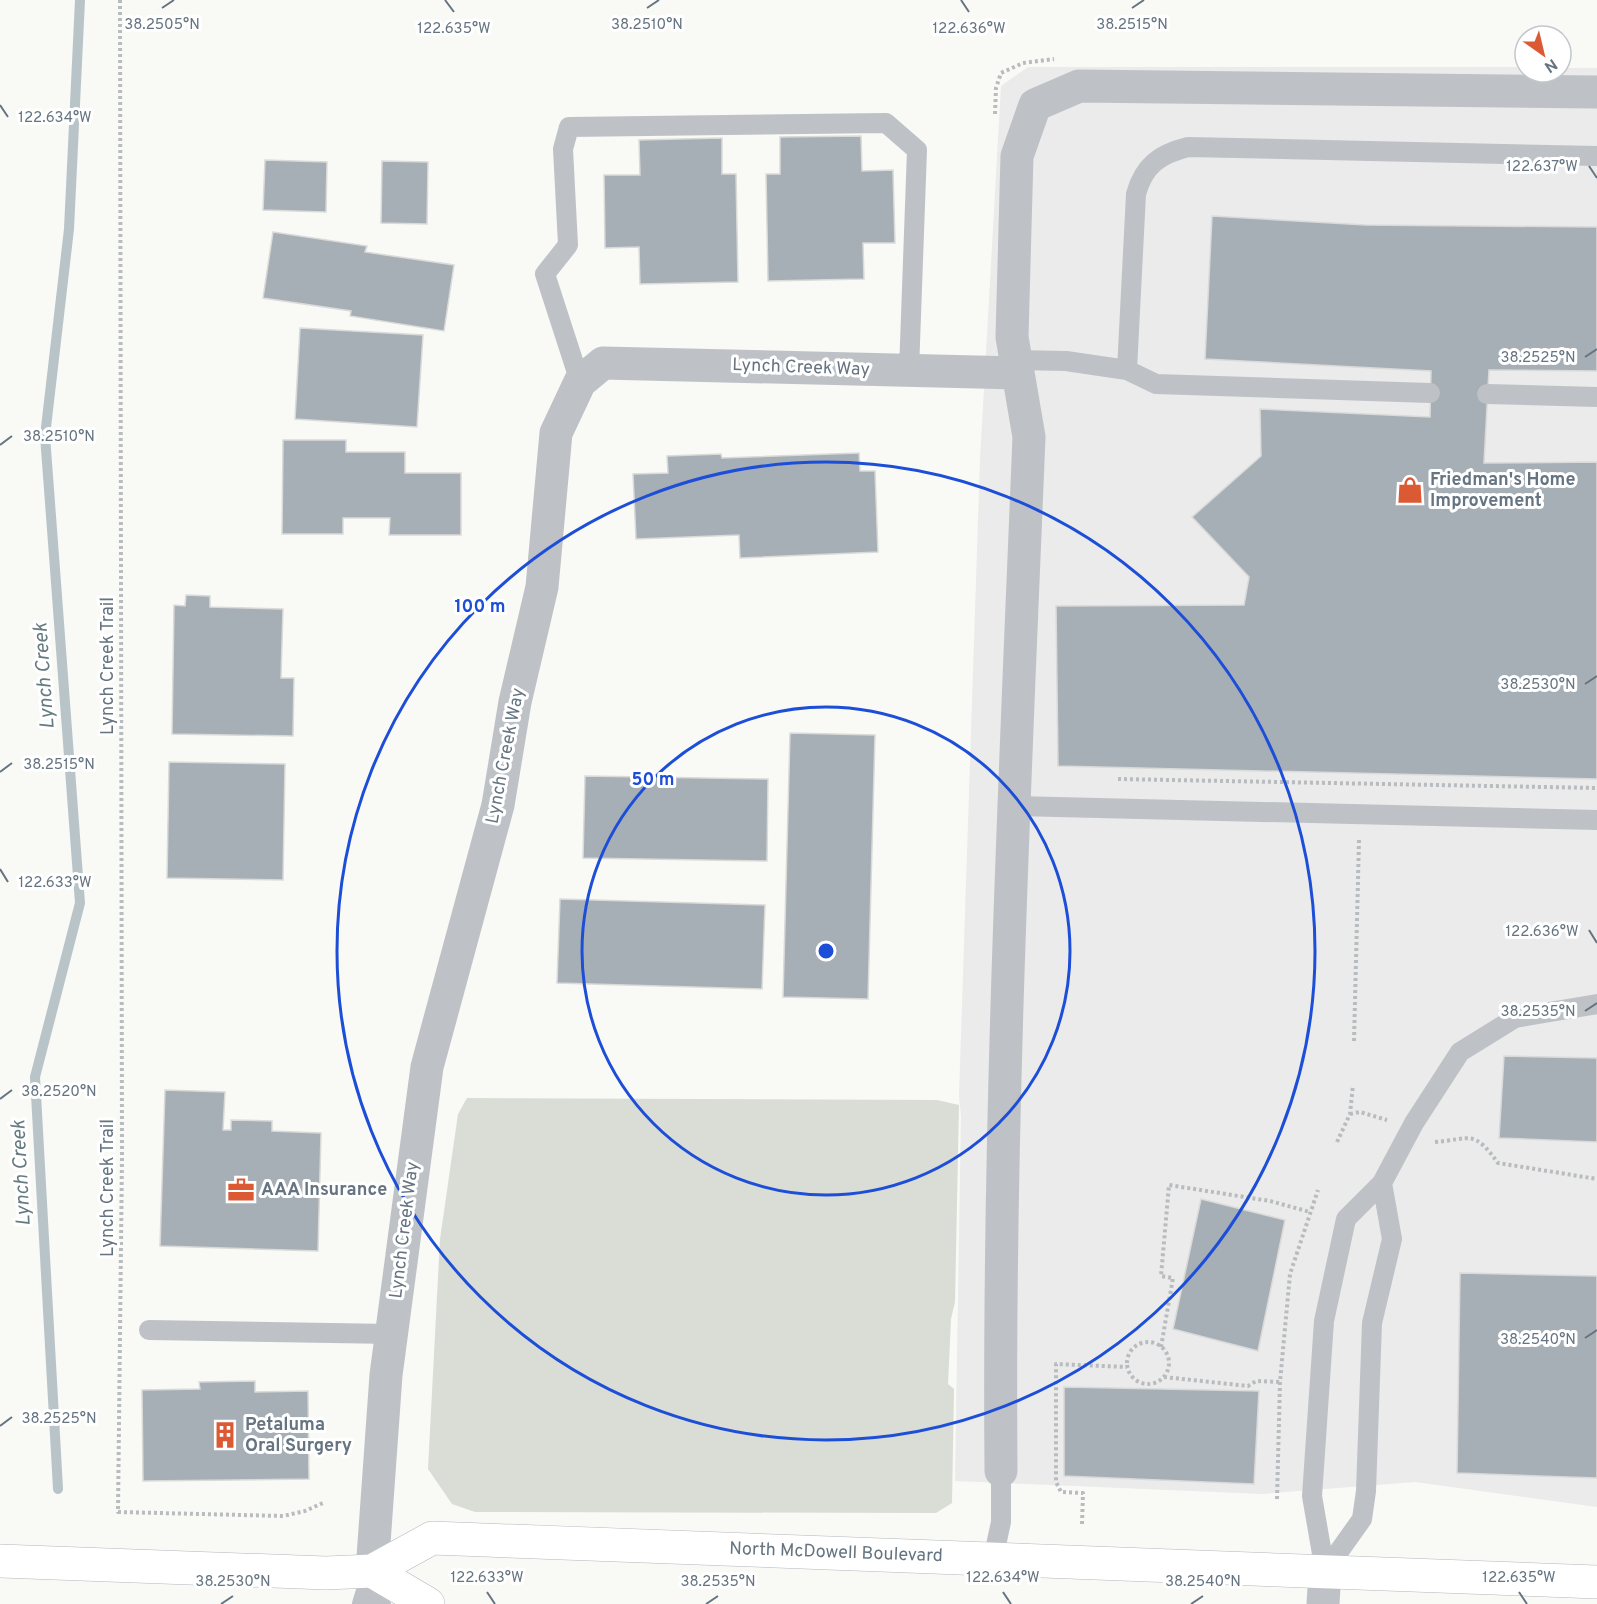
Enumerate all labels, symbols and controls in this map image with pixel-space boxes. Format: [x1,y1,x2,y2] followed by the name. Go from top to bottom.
[124,16,200,35] text: 38.2505°N
[611,16,683,35] text: 38.2510°N
[1096,16,1168,35] text: 38.2515°N
[417,20,491,39] text: 122.635°W
[932,20,1006,39] text: 122.636°W
[1513,24,1573,84] north arrow
[1540,53,1561,76] text: N
[18,109,92,128] text: 122.634°W
[1506,158,1578,177] text: 122.637°W
[1500,349,1576,368] text: 38.2525°N
[732,354,870,382] street label: Lynch Creek Way
[23,428,95,447] text: 38.2510°N
[1430,469,1575,513] place label: Friedman's Home Improvement
[1395,475,1425,505] shop icon: Friedman's Home Improvement
[454,596,506,619] text: 100 m
[97,597,120,735] street label: Lynch Creek Trail
[28,621,62,730] water label: Lynch Creek
[1500,676,1576,695] text: 38.2530°N
[482,686,530,826] street label: Lynch Creek Way
[23,756,95,775] text: 38.2515°N
[631,769,675,792] text: 50 m
[18,874,92,893] text: 122.633°W
[1505,923,1579,942] text: 122.636°W
[816,941,836,961] centre of rings
[1500,1003,1576,1022] text: 38.2535°N
[21,1083,97,1102] text: 38.2520°N
[6,1118,38,1227] water label: Lynch Creek
[97,1119,120,1257] street label: Lynch Creek Trail
[385,1160,425,1300] street label: Lynch Creek Way
[226,1175,256,1205] office icon: AAA Insurance
[261,1179,387,1202] place label: AAA Insurance
[1500,1331,1576,1350] text: 38.2540°N
[21,1410,97,1429] text: 38.2525°N
[245,1414,352,1458] place label: Petaluma Oral Surgery
[210,1420,240,1450] building icon: Petaluma Oral Surgery
[729,1538,943,1568] street label: North McDowell Boulevard
[450,1569,524,1588] text: 122.633°W
[966,1569,1040,1588] text: 122.634°W
[1482,1569,1556,1588] text: 122.635°W
[195,1573,271,1592] text: 38.2530°N
[680,1573,756,1592] text: 38.2535°N
[1165,1573,1241,1592] text: 38.2540°N

